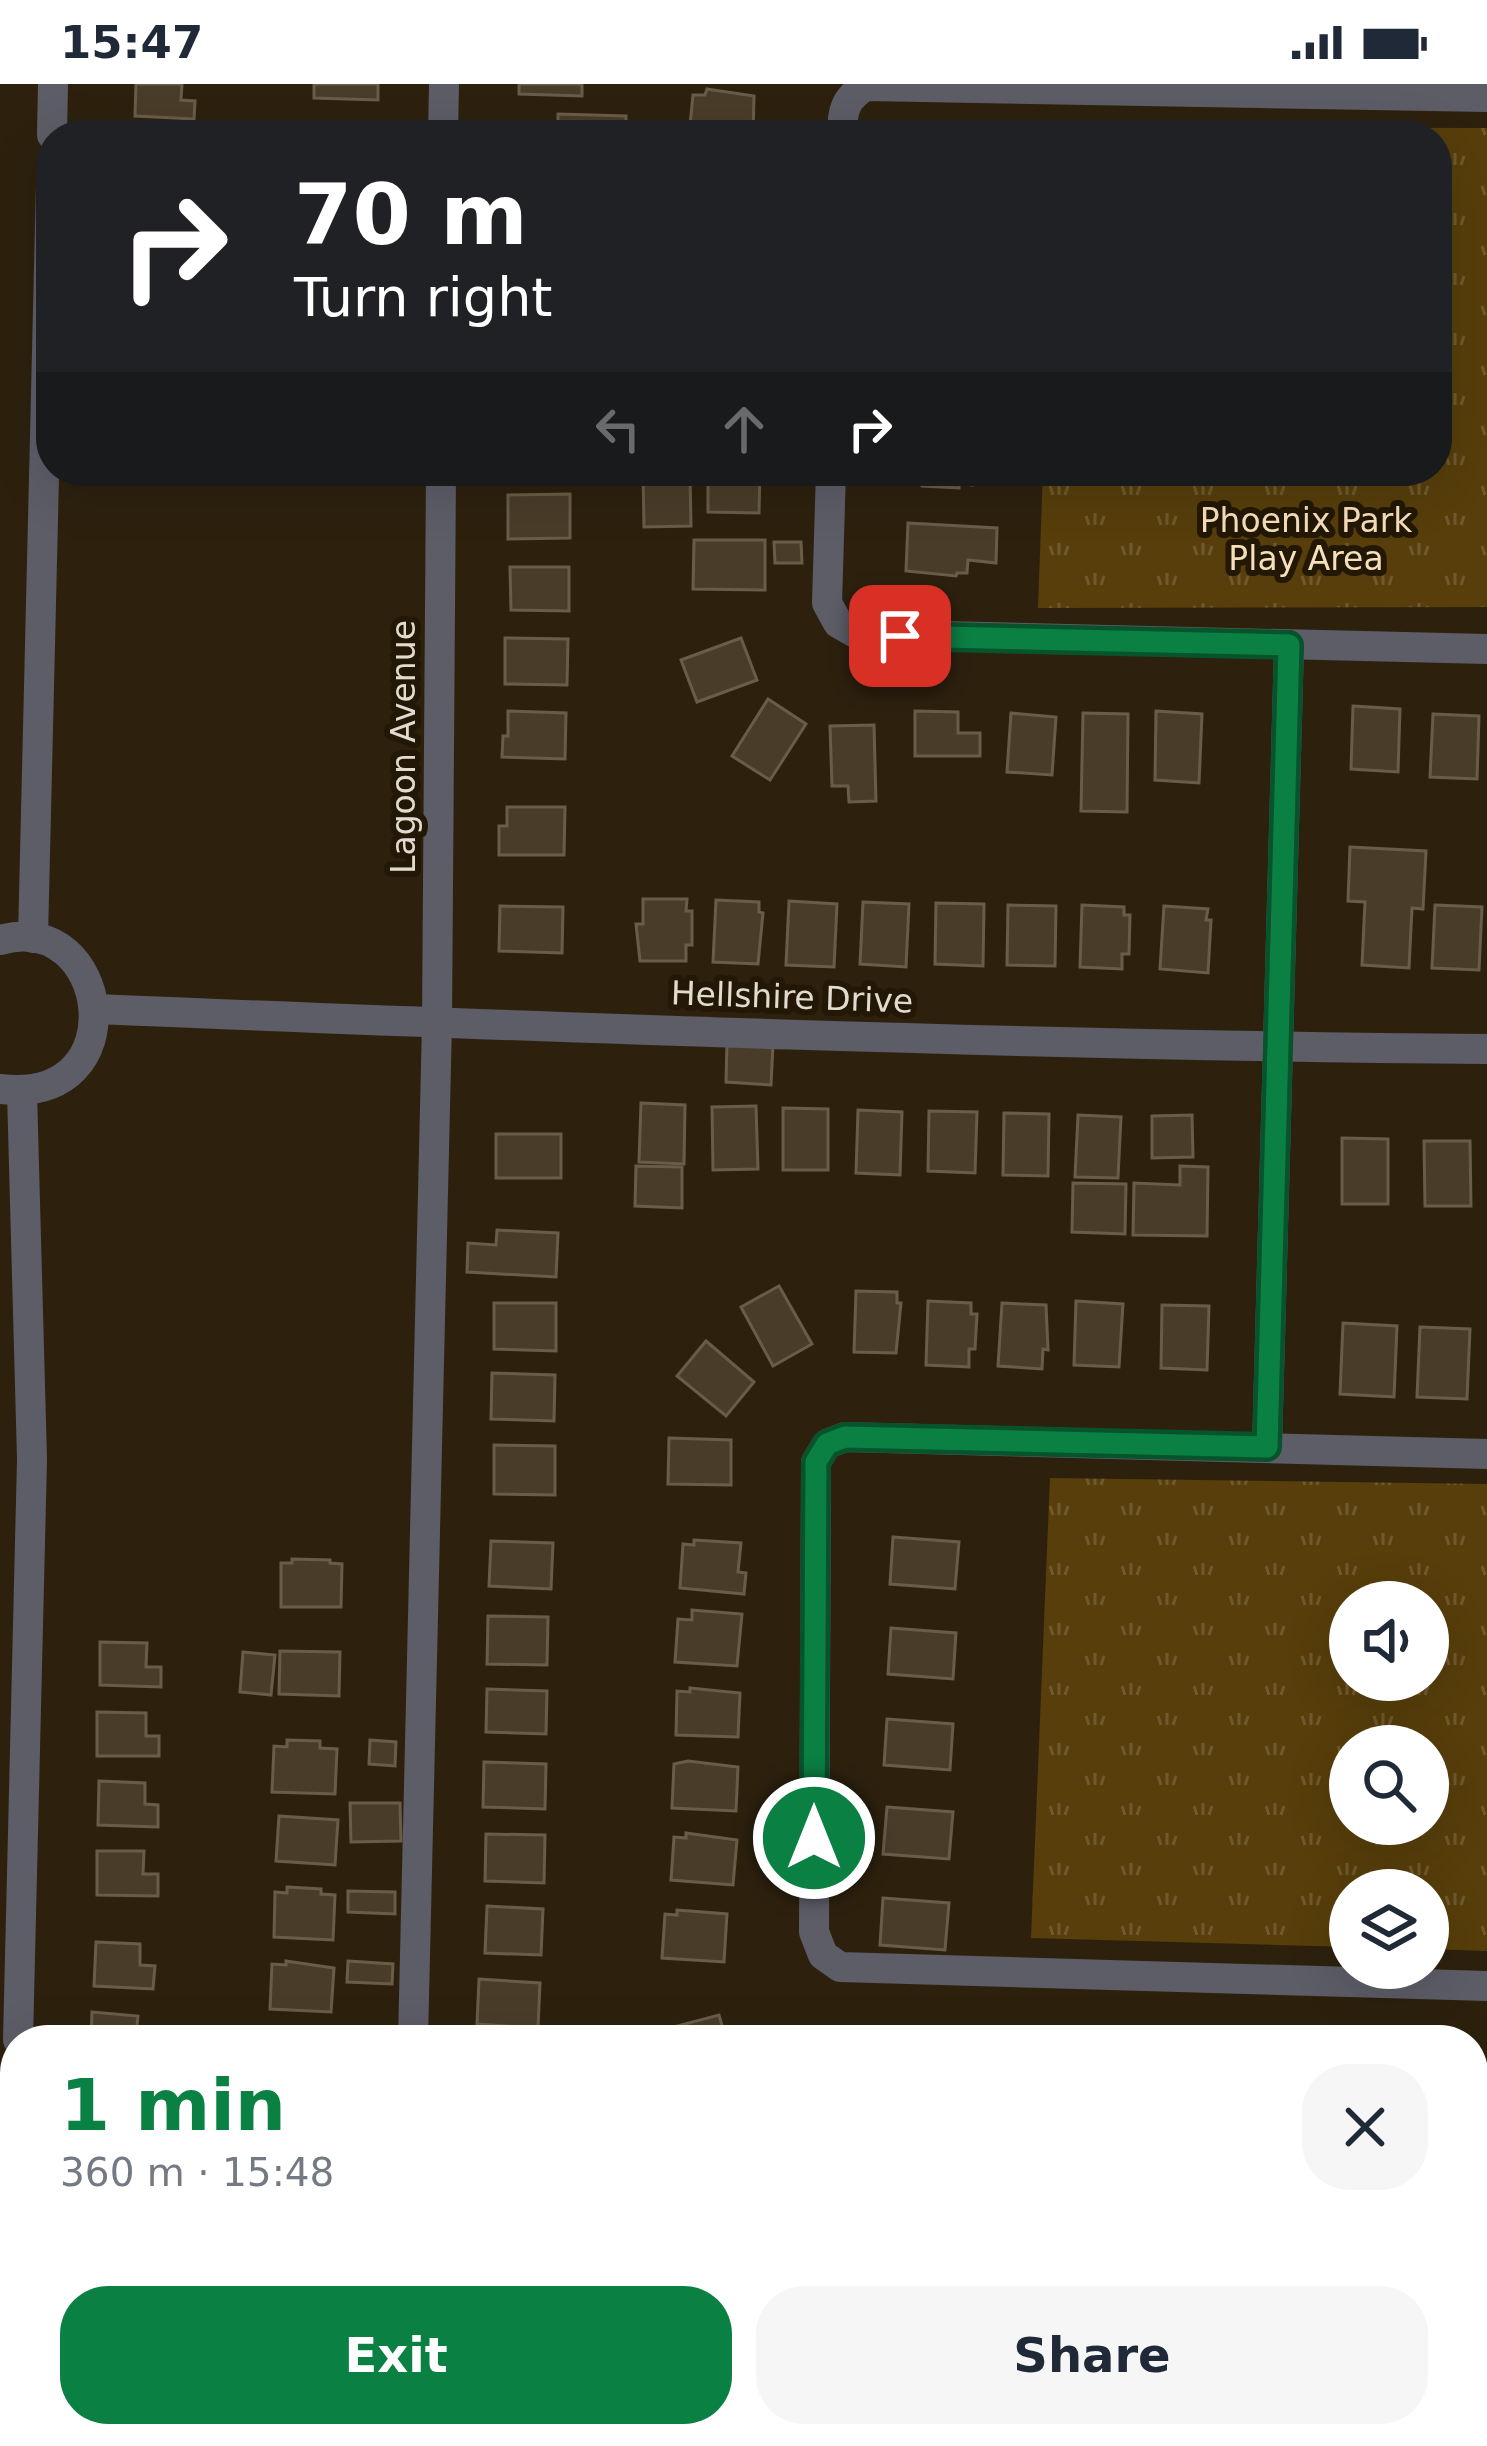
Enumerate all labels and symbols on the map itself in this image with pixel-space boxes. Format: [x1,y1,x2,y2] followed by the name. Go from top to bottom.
[1200,501,1413,578] park label: Phoenix Park Play Area
[849,585,951,687] pin
[384,620,423,874] street label: Lagoon Avenue
[670,973,914,1021] street label: Hellshire Drive
[751,1775,877,1901] position arrow

